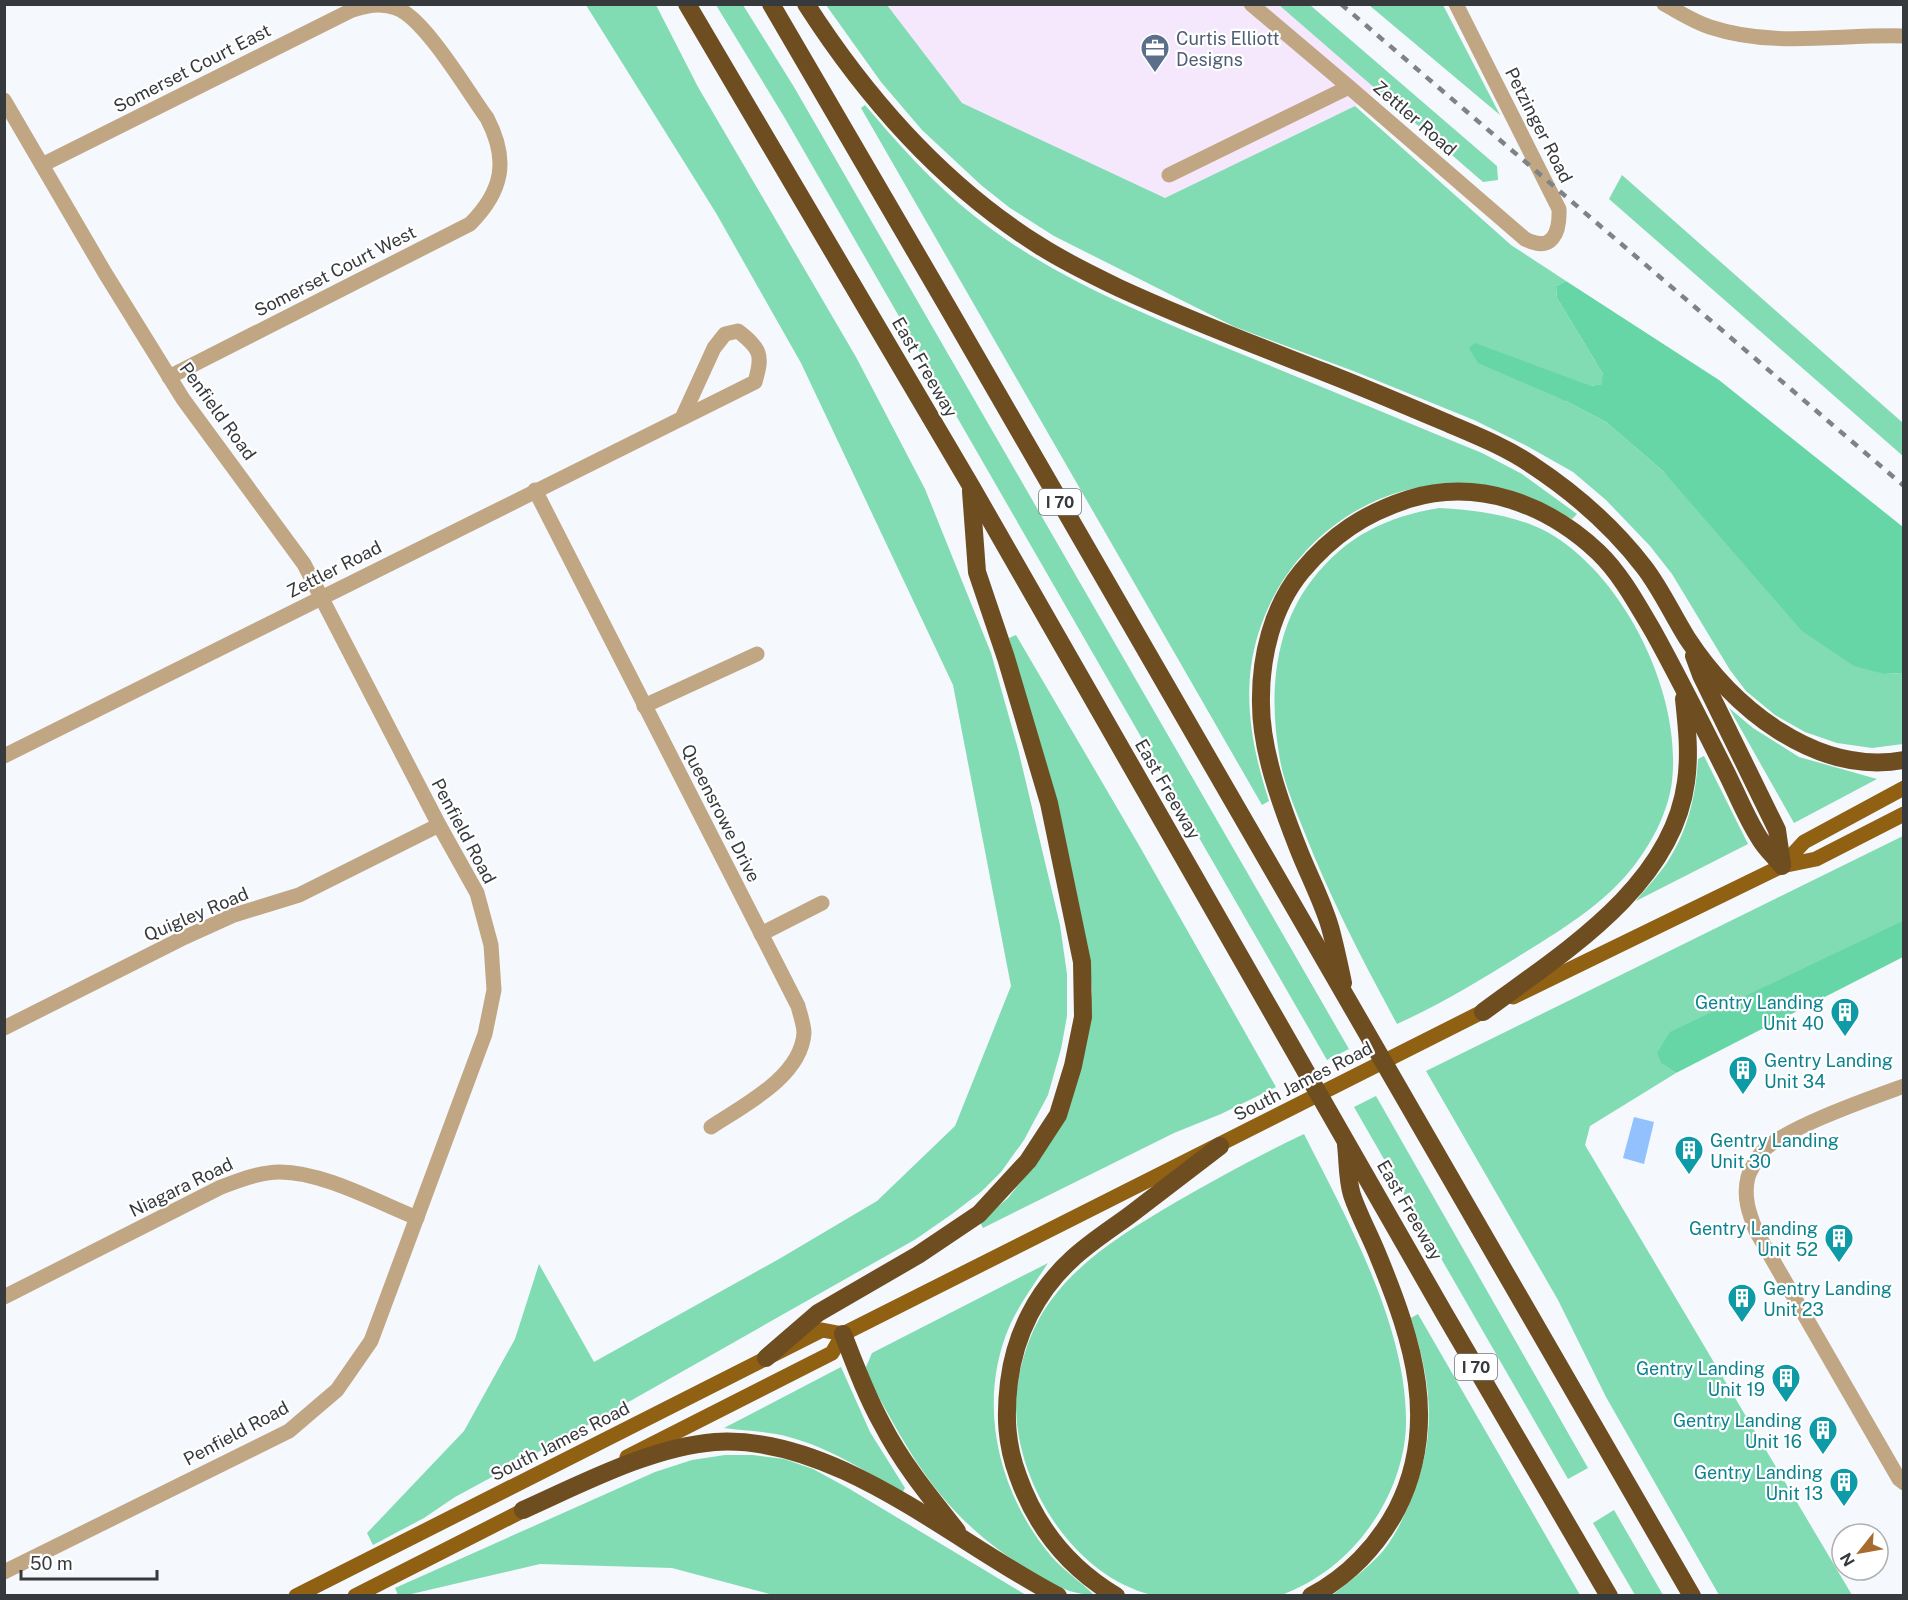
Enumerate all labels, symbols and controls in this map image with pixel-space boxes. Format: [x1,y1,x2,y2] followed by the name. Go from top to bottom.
[110,19,274,117] street label: Somerset Court East
[1176,28,1279,70] place label: Curtis Elliott Designs
[1139,32,1171,74] office icon: Curtis Elliott Designs
[1501,64,1577,186] street label: Petzinger Road
[1369,76,1461,160] street label: Zettler Road
[251,221,419,321] street label: Somerset Court West
[888,313,962,421] street label: East Freeway
[175,358,261,464] street label: Penfield Road
[1039,489,1081,515] road number: I 70
[283,536,385,602] street label: Zettler Road
[1131,735,1205,843] street label: East Freeway
[677,740,765,886] street label: Queensrowe Drive
[427,775,501,887] street label: Penfield Road
[141,883,251,945] street label: Quigley Road
[1695,992,1824,1034] place label: Gentry Landing Unit 40
[1829,996,1861,1038] building icon: Gentry Landing Unit 40
[1230,1037,1376,1125] street label: South James Road
[1764,1050,1893,1092] place label: Gentry Landing Unit 34
[1727,1054,1759,1096] building icon: Gentry Landing Unit 34
[1710,1130,1839,1172] place label: Gentry Landing Unit 30
[1673,1134,1705,1176] building icon: Gentry Landing Unit 30
[126,1153,236,1221] street label: Niagara Road
[1373,1156,1447,1264] street label: East Freeway
[1689,1218,1818,1260] place label: Gentry Landing Unit 52
[1823,1222,1855,1264] building icon: Gentry Landing Unit 52
[1763,1278,1892,1320] place label: Gentry Landing Unit 23
[1726,1282,1758,1324] building icon: Gentry Landing Unit 23
[1455,1354,1497,1380] road number: I 70
[1636,1358,1765,1400] place label: Gentry Landing Unit 19
[1770,1362,1802,1404] building icon: Gentry Landing Unit 19
[180,1396,292,1470] street label: Penfield Road
[487,1397,633,1485] street label: South James Road
[1673,1410,1802,1452] place label: Gentry Landing Unit 16
[1807,1414,1839,1456] building icon: Gentry Landing Unit 16
[1694,1462,1823,1504] place label: Gentry Landing Unit 13
[1828,1466,1860,1508] building icon: Gentry Landing Unit 13
[1830,1522,1890,1582] north arrow
[21,1543,158,1581] scale bar
[1836,1549,1859,1570] text: N
[30,1553,73,1574] text: 50 m

